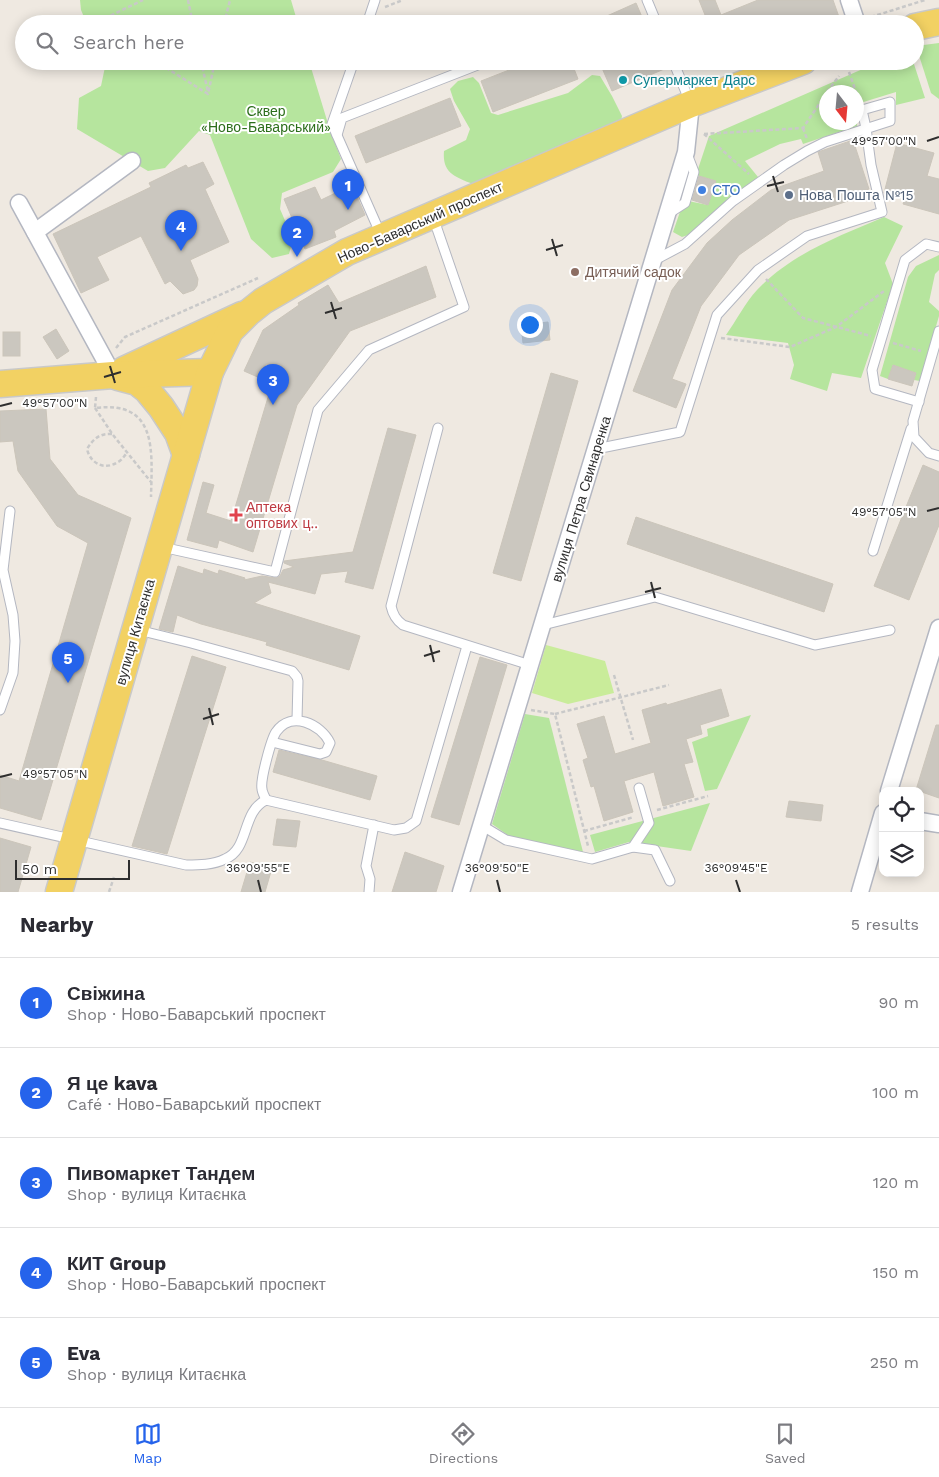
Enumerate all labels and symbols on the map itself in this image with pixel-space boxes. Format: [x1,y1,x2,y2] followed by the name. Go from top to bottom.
[633,72,755,88] place label: Супермаркет Дарс
[617,74,629,86] marker: Супермаркет Дарс
[819,85,864,130] north arrow
[201,103,331,135] park label: Сквер «Ново-Баварський»
[851,134,917,148] text: 49°57'00"N
[332,169,364,210] pin: 1
[335,178,506,266] street label: Ново-Баварський проспект
[712,182,741,198] place label: СТО
[696,184,708,196] marker: СТО
[799,187,914,203] place label: Нова Пошта №15
[783,189,795,201] marker: Нова Пошта №15
[165,210,197,251] pin: 4
[281,216,313,257] pin: 2
[585,264,682,280] place label: Дитячий садок
[569,266,581,278] marker: Дитячий садок
[517,312,543,338] your location
[257,364,289,405] pin: 3
[22,396,88,410] text: 49°57'00"N
[548,414,614,584] street label: вулиця Петра Свинаренка
[246,499,318,531] place label: Аптека оптових ц‥
[852,505,916,519] text: 49°57'05"N
[230,509,242,521] marker: Аптека оптових ц‥
[112,577,158,687] street label: вулиця Китаєнка
[52,642,84,683] pin: 5
[23,767,87,781] text: 49°57'05"N
[15,857,130,880] scale bar
[226,861,290,875] text: 36°09'55"E
[465,861,530,875] text: 36°09'50"E
[704,861,768,875] text: 36°09'45"E

